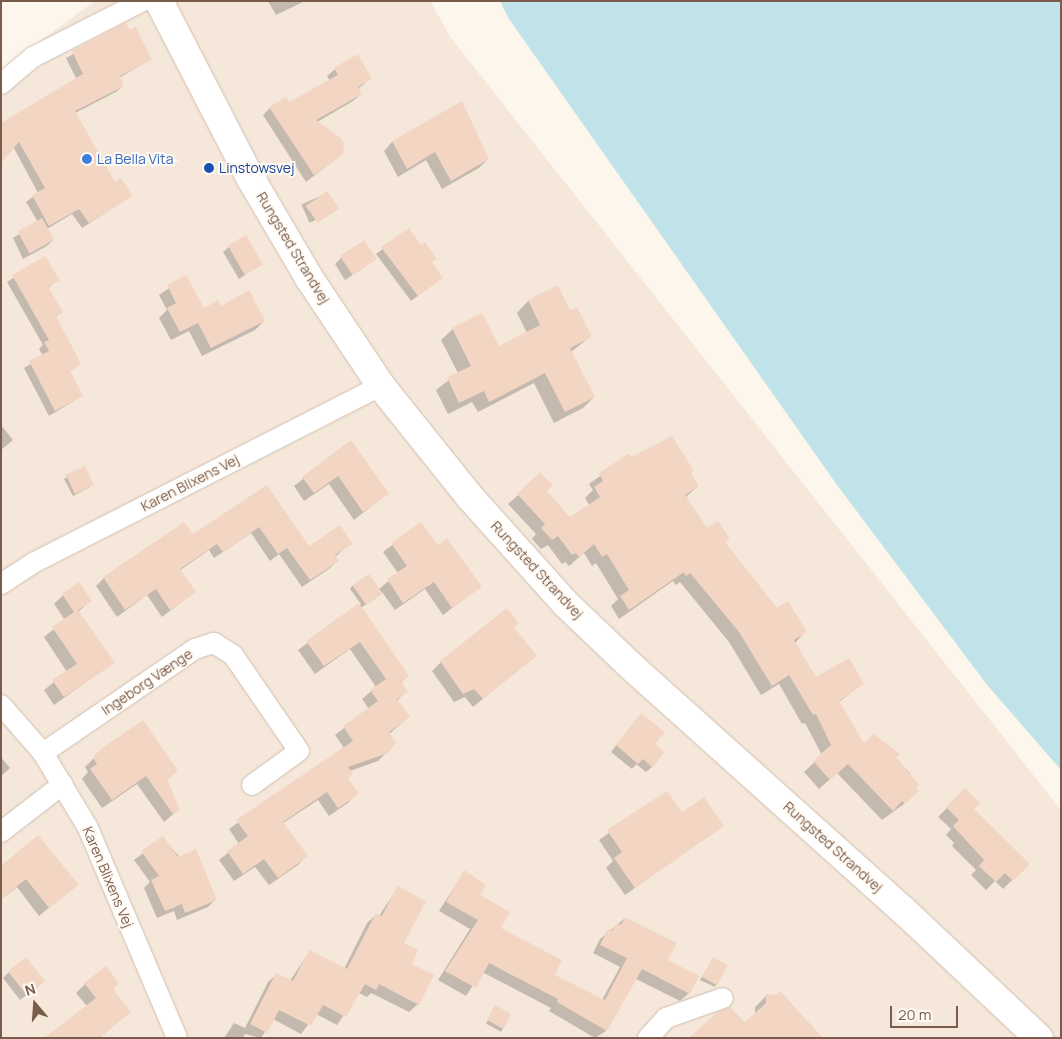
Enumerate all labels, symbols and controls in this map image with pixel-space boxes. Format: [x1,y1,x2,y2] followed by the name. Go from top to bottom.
[97,151,173,167] place label: La Bella Vita
[81,153,93,165] marker: La Bella Vita
[219,160,294,176] place label: Linstowsvej
[203,162,215,174] marker: Linstowsvej
[253,189,333,307] street label: Rungsted Strandvej
[138,451,242,515] street label: Karen Blixens Vej
[487,518,587,622] street label: Rungsted Strandvej
[98,645,196,719] street label: Ingeborg Vænge
[780,798,886,896] street label: Rungsted Strandvej
[79,824,137,930] street label: Karen Blixens Vej
[10,979,60,1029] north arrow
[22,979,38,1000] text: N
[892,996,960,1028] scale bar
[898,1004,931,1025] text: 20 m

